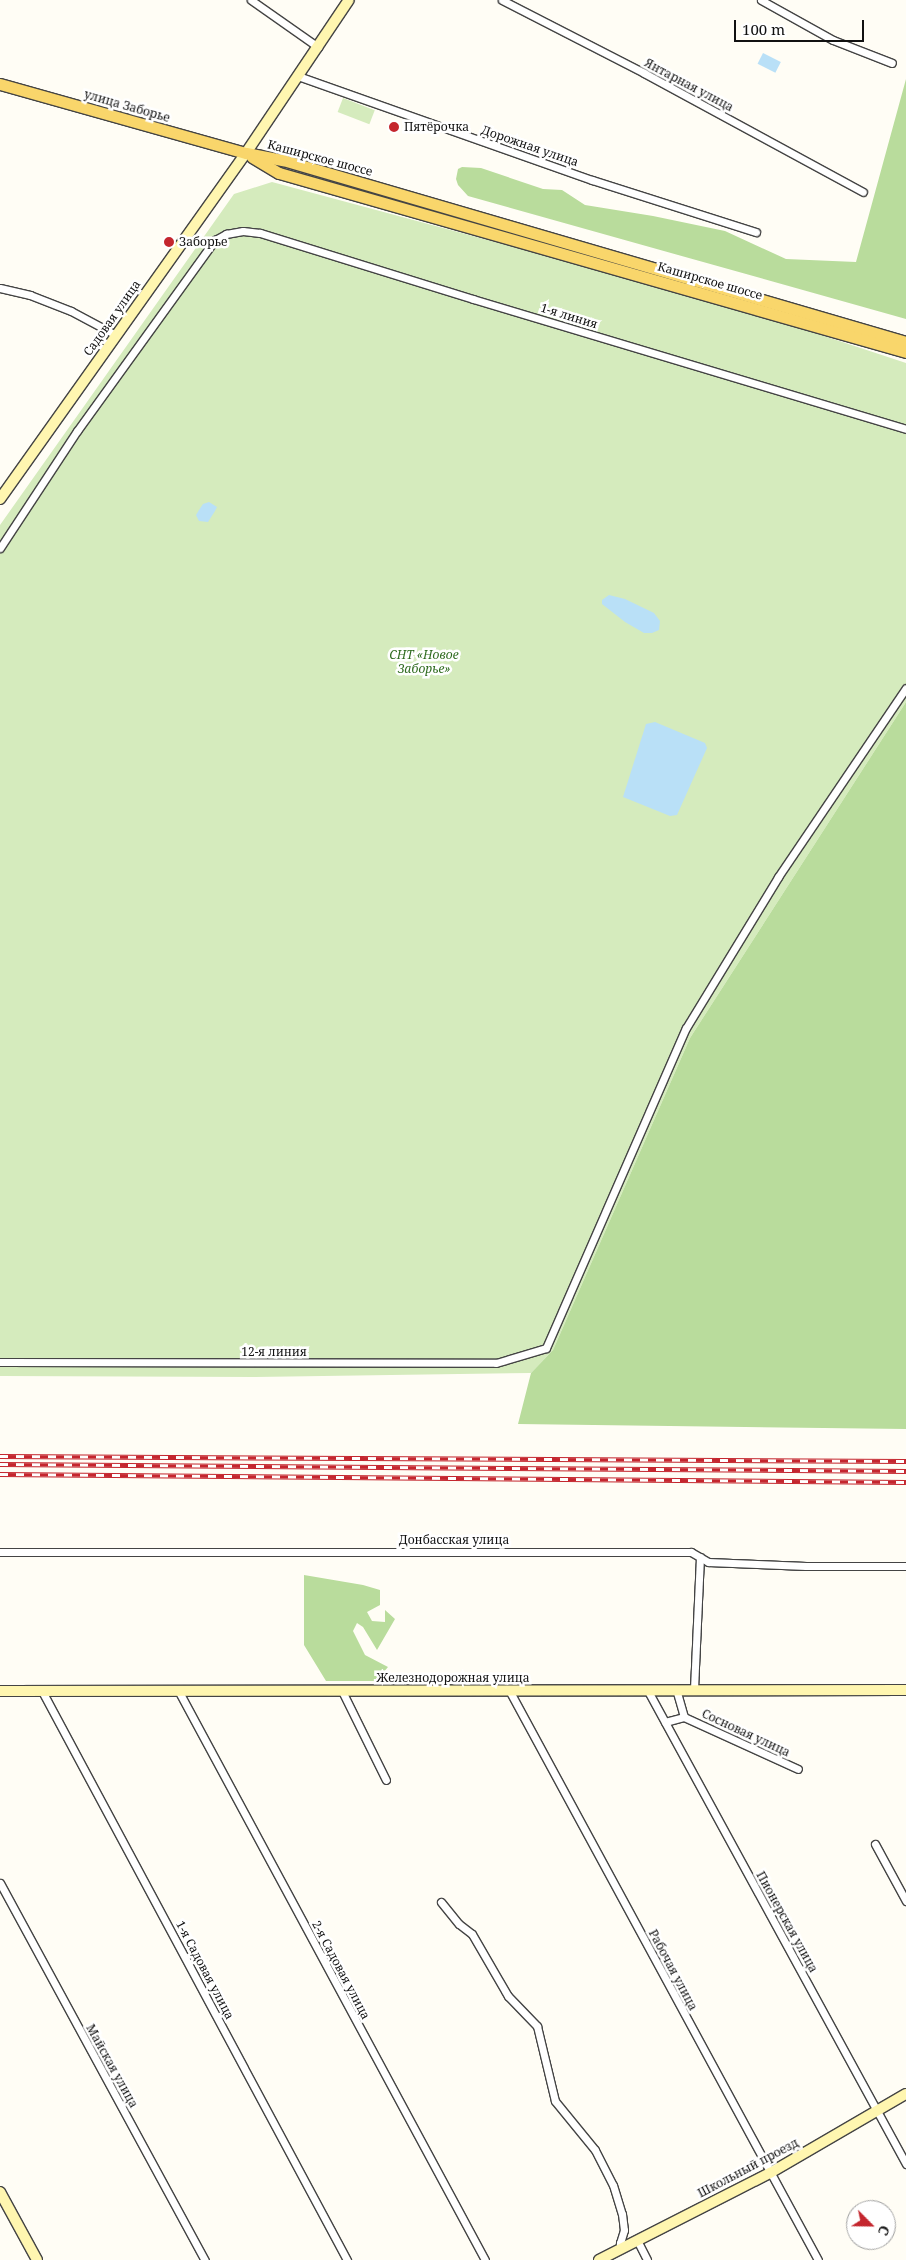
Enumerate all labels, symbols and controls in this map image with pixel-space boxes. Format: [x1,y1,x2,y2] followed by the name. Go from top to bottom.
[736,10,866,42] scale bar
[742,19,785,39] text: 100 m
[642,55,736,115] street label: Янтарная улица
[82,87,172,125] street label: улица Заборье
[404,120,469,134] place label: Пятёрочка
[388,121,400,133] marker: Пятёрочка
[479,123,581,169] street label: Дорожная улица
[266,137,374,179] street label: Каширское шоссе
[179,235,227,249] place label: Заборье
[163,236,175,248] marker: Заборье
[656,259,764,303] street label: Каширское шоссе
[81,277,143,359] street label: Садовая улица
[539,301,599,331] street label: 1-я линия
[389,648,459,676] park label: СНТ «Новое Заборье»
[241,1345,307,1359] street label: 12-я линия
[399,1533,509,1547] street label: Донбасская улица
[376,1671,530,1685] street label: Железнодорожная улица
[700,1706,792,1760] street label: Сосновая улица
[753,1869,821,1975] street label: Пионерская улица
[173,1918,237,2022] street label: 1-я Садовая улица
[309,1918,373,2022] street label: 2-я Садовая улица
[646,1927,700,2013] street label: Рабочая улица
[83,2022,141,2110] street label: Майская улица
[695,2135,801,2201] street label: Школьный проезд
[846,2200,896,2250] north arrow
[874,2223,895,2239] text: С

